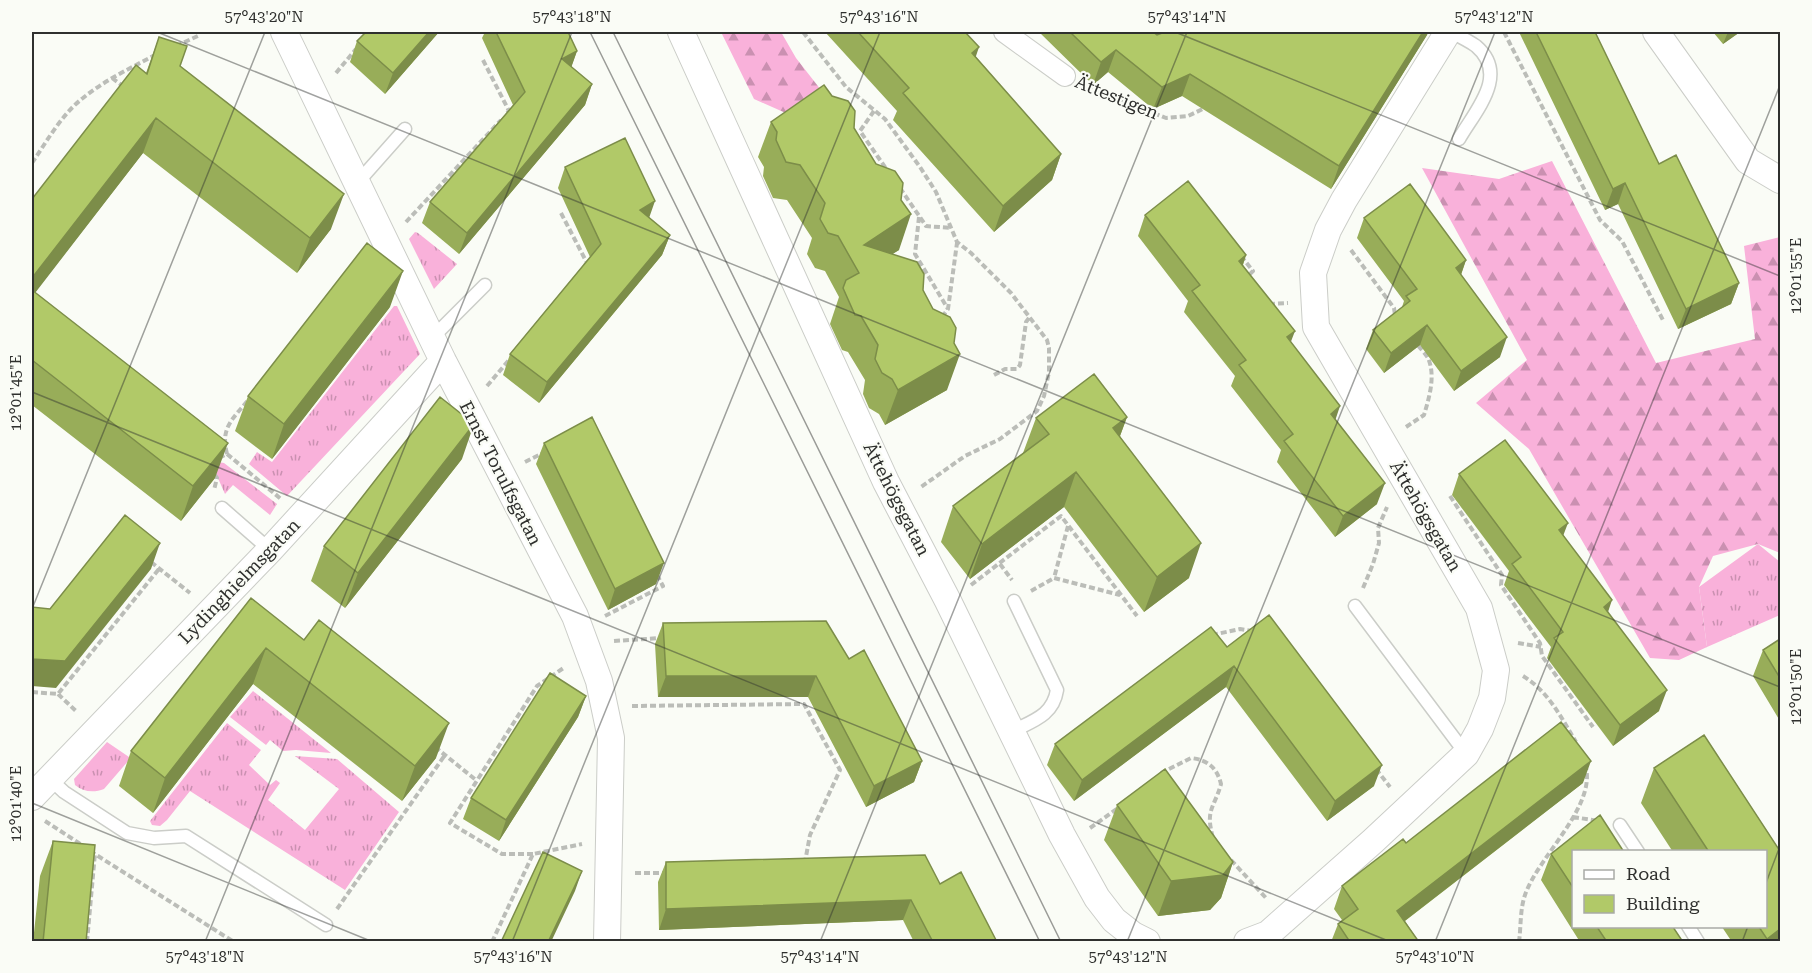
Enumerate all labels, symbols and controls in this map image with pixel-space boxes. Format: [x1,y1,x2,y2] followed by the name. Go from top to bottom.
[224,8,304,26] text: 57°43'20"N
[532,8,612,26] text: 57°43'18"N
[839,8,919,26] text: 57°43'16"N
[1147,8,1227,26] text: 57°43'14"N
[1454,8,1534,26] text: 57°43'12"N
[1072,71,1162,123] street label: Ättestigen
[1787,238,1805,314] text: 12°01'55"E
[7,355,25,431] text: 12°01'45"E
[455,397,547,549] street label: Ernst Torulfsgatan
[859,439,935,560] street label: Ättehögsgatan
[1386,457,1466,575] street label: Ättehögsgatan
[174,514,304,648] street label: Lydinghielmsgatan
[1787,649,1805,725] text: 12°01'50"E
[7,766,25,842] text: 12°01'40"E
[1572,850,1767,928] legend
[1626,863,1671,884] text: Road
[1626,893,1700,914] text: Building
[165,948,245,966] text: 57°43'18"N
[473,948,553,966] text: 57°43'16"N
[780,948,860,966] text: 57°43'14"N
[1088,948,1168,966] text: 57°43'12"N
[1395,948,1475,966] text: 57°43'10"N

